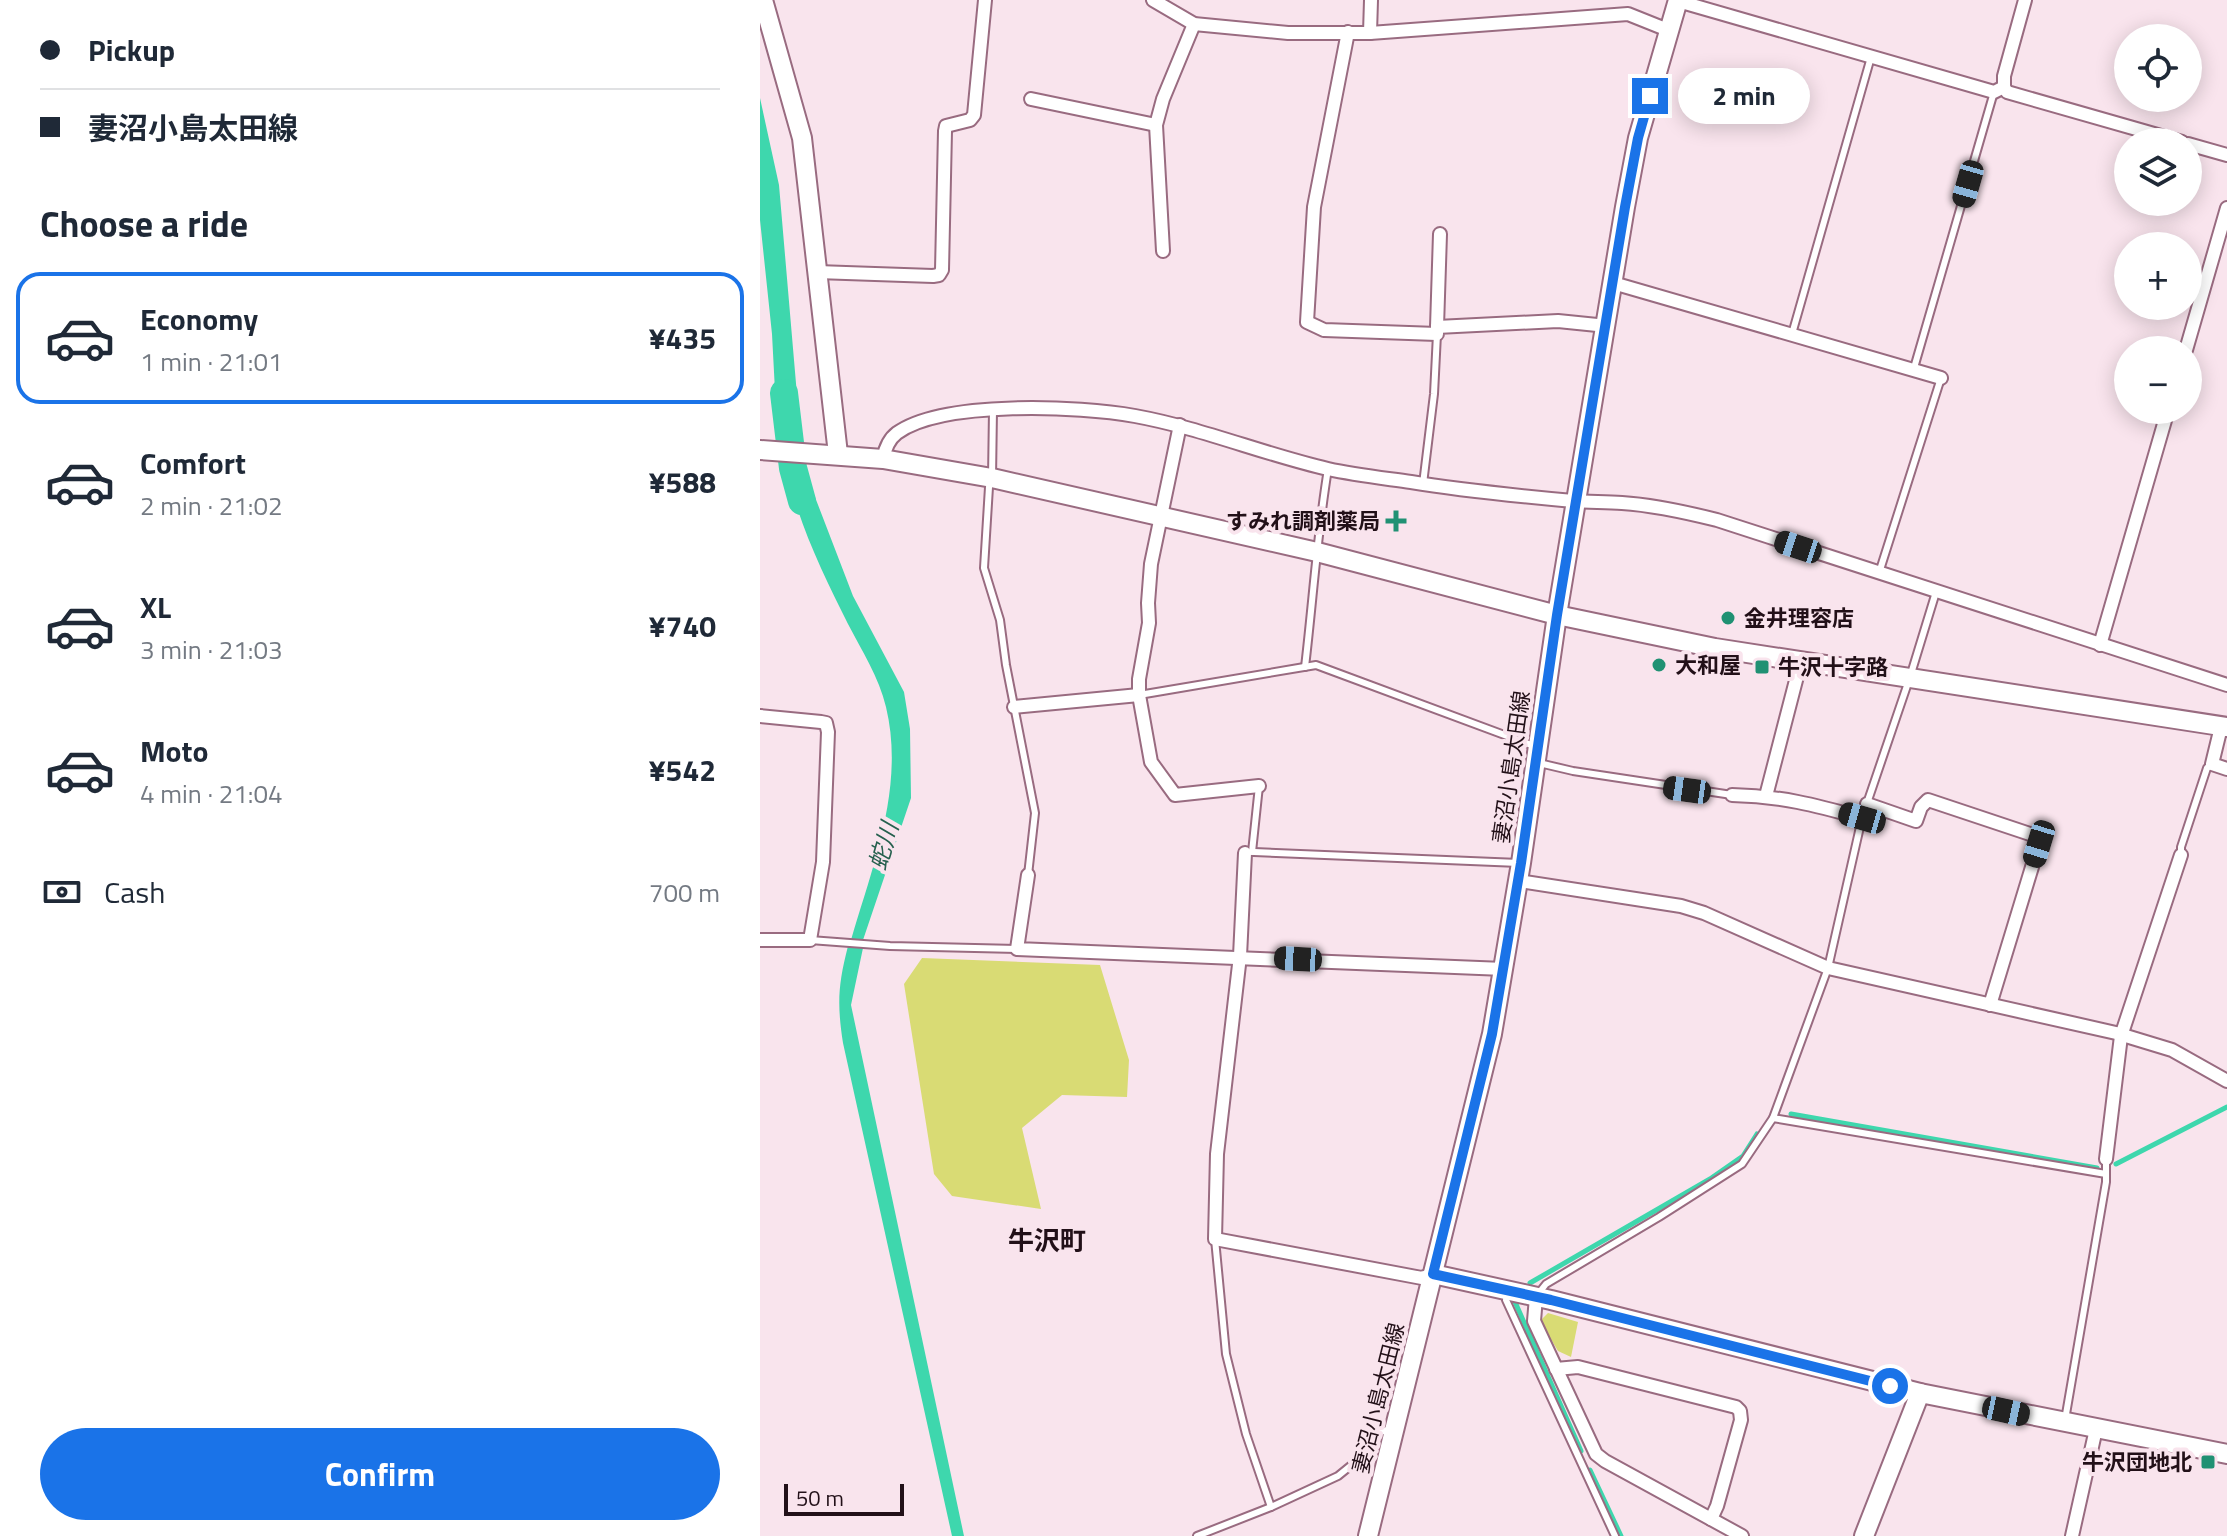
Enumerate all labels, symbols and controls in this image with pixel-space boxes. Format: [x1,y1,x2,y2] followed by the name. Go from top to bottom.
[2114,24,2202,424] map controls
[2114,24,2202,112] button: locate
[88,27,175,73] text: Pickup
[1678,68,1810,124] callout: 2 min
[1712,76,1776,115] text: 2 min
[1632,78,1668,114] route end
[88,105,298,151] text: 妻沼小島太田線
[2114,128,2202,216] button: layers
[1950,158,1986,210] car
[40,196,248,251] text: Choose a ride
[2114,232,2202,320] button: +
[140,296,258,342] text: Economy
[44,302,116,374] icon: car
[649,315,716,361] text: ¥435
[2114,336,2202,424] button: −
[140,342,283,381] text: 1 min · 21:01
[140,440,246,486] text: Comfort
[44,446,116,518] icon: car
[649,459,716,505] text: ¥588
[140,486,283,525] text: 2 min · 21:02
[1226,504,1380,538] place label: すみれ調剤薬局
[1387,512,1405,530] marker: すみれ調剤薬局
[1771,528,1825,566] car
[140,584,171,630] text: XL
[44,590,116,662] icon: car
[1744,601,1854,635] place label: 金井理容店
[649,603,716,649] text: ¥740
[1719,609,1737,627] marker: 金井理容店
[140,630,283,669] text: 3 min · 21:03
[1675,648,1741,682] place label: 大和屋
[1778,650,1888,684] place label: 牛沢十字路
[1650,656,1668,674] marker: 大和屋
[1753,658,1771,676] marker: 牛沢十字路
[1483,688,1539,846] street label: 妻沼小島太田線
[140,728,208,774] text: Moto
[44,734,116,806] icon: car
[649,747,716,793] text: ¥542
[140,774,283,813] text: 4 min · 21:04
[1662,775,1712,805] car
[1836,800,1888,836] car
[859,815,908,874] water label: 蛇川
[2021,818,2057,870] car
[104,869,165,915] text: Cash
[40,870,84,914] icon: cash
[649,873,720,912] text: 700 m
[1273,946,1323,972] car
[1008,1221,1086,1260] district label: 牛沢町
[1343,1319,1413,1477] street label: 妻沼小島太田線
[1872,1368,1908,1404] route start
[1980,1394,2032,1428] car
[40,1428,720,1520] button: Confirm
[2082,1445,2192,1479] place label: 牛沢団地北
[2199,1453,2217,1471] marker: 牛沢団地北
[784,1480,904,1516] scale bar
[796,1481,844,1515] text: 50 m

